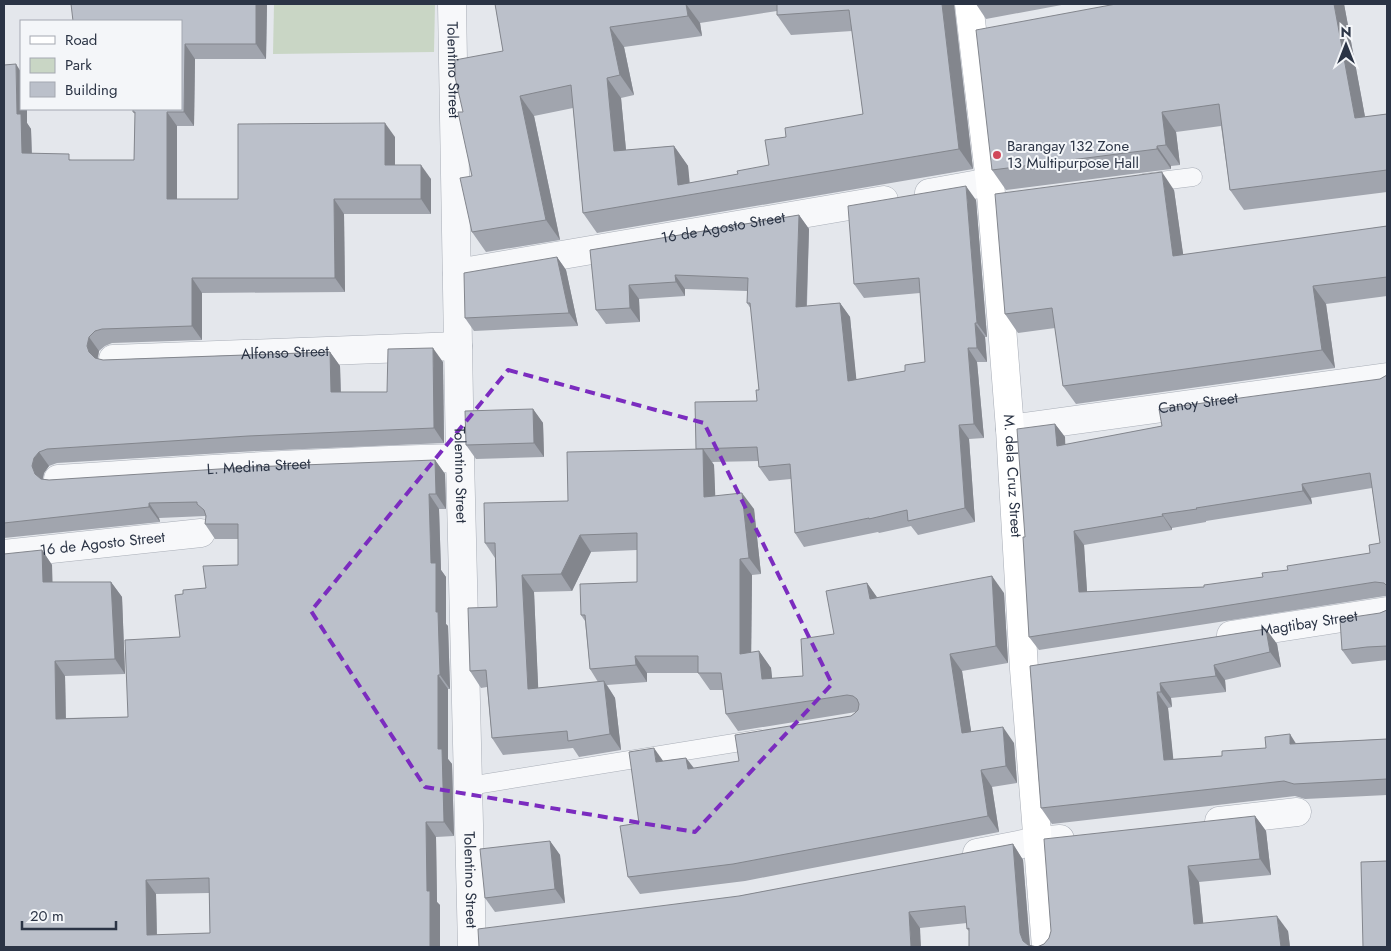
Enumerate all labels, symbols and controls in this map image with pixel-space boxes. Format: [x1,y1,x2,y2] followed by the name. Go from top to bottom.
[20,20,182,110] legend
[1321,20,1371,70] north arrow
[441,21,465,119] street label: Tolentino Street
[1340,22,1352,42] text: N
[65,29,97,51] text: Road
[65,54,92,76] text: Park
[65,79,117,101] text: Building
[1007,135,1139,174] place label: Barangay 132 Zone 13 Multipurpose Hall
[991,149,1003,161] marker: Barangay 132 Zone 13 Multipurpose Hall
[659,206,787,249] street label: 16 de Agosto Street
[240,340,330,365] street label: Alfonso Street
[1157,387,1240,419] street label: Canoy Street
[998,414,1027,538] street label: M. dela Cruz Street
[448,426,473,524] street label: Tolentino Street
[206,453,312,480] street label: L. Medina Street
[39,526,166,561] street label: 16 de Agosto Street
[1259,605,1360,641] street label: Magtibay Street
[458,831,483,929] street label: Tolentino Street
[22,898,116,930] scale bar
[30,905,64,927] text: 20 m

